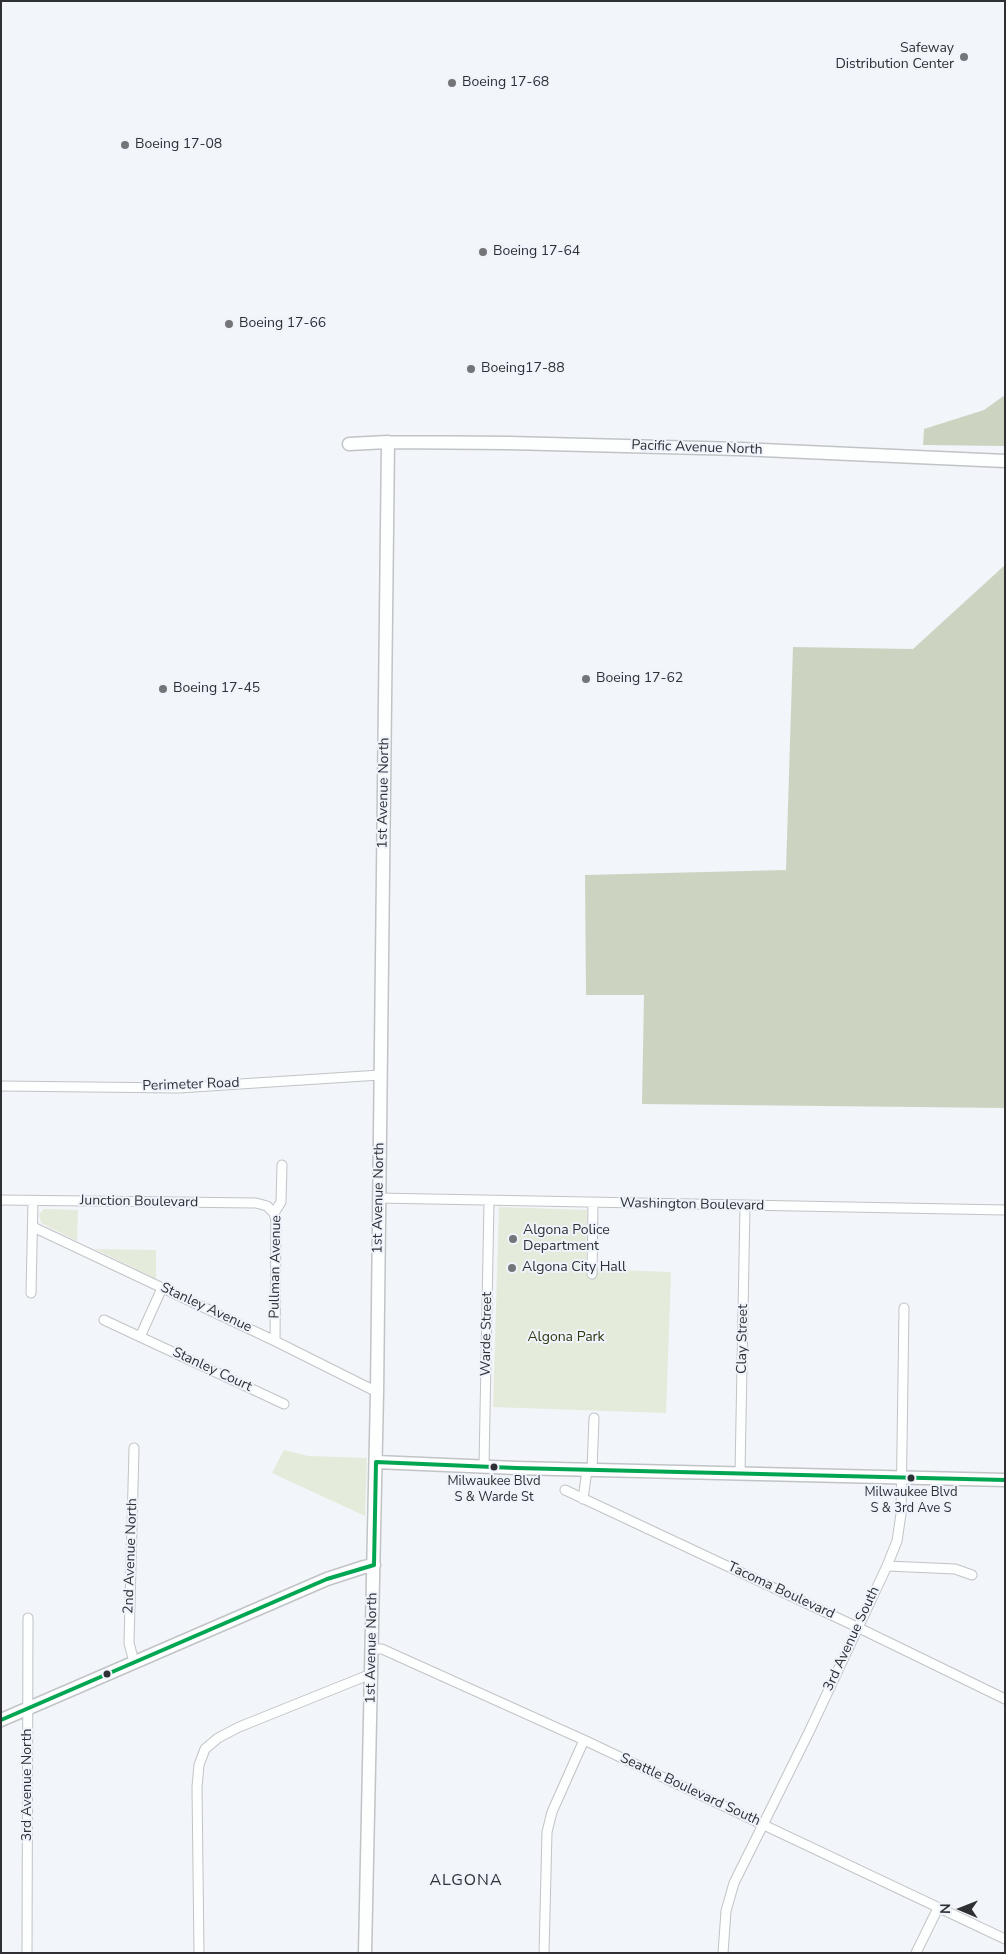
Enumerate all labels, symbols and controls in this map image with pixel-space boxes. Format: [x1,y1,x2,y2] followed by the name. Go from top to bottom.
[835,41,954,74] place label: Safeway Distribution Center
[958,51,970,63] marker: Safeway Distribution Center
[462,75,549,91] place label: Boeing 17-68
[446,77,458,89] marker: Boeing 17-68
[135,137,222,153] place label: Boeing 17-08
[119,139,131,151] marker: Boeing 17-08
[493,244,580,260] place label: Boeing 17-64
[477,246,489,258] marker: Boeing 17-64
[239,316,326,332] place label: Boeing 17-66
[223,318,235,330] marker: Boeing 17-66
[481,361,565,377] place label: Boeing17-88
[465,363,477,375] marker: Boeing17-88
[631,437,763,459] street label: Pacific Avenue North
[596,671,683,687] place label: Boeing 17-62
[580,673,592,685] marker: Boeing 17-62
[173,681,260,697] place label: Boeing 17-45
[157,683,169,695] marker: Boeing 17-45
[375,737,393,849] street label: 1st Avenue North
[142,1075,240,1095] street label: Perimeter Road
[370,1142,388,1254] street label: 1st Avenue North
[80,1193,198,1211] street label: Junction Boulevard
[620,1195,764,1215] street label: Washington Boulevard
[267,1215,285,1319] street label: Pullman Avenue
[523,1223,610,1256] place label: Algona Police Department
[507,1233,519,1245] marker: Algona Police Department
[522,1260,626,1276] place label: Algona City Hall
[506,1262,518,1274] marker: Algona City Hall
[158,1280,254,1336] street label: Stanley Avenue
[478,1292,496,1376] street label: Warde Street
[734,1304,752,1374] street label: Clay Street
[527,1330,605,1346] park label: Algona Park
[170,1344,254,1396] street label: Stanley Court
[489,1462,499,1472] marker: Milwaukee Blvd S & Warde St
[906,1473,916,1483] marker: Milwaukee Blvd S & 3rd Ave S
[448,1474,540,1505] place label: Milwaukee Blvd S & Warde St
[865,1485,957,1516] place label: Milwaukee Blvd S & 3rd Ave S
[121,1498,141,1614] street label: 2nd Avenue North
[725,1559,837,1623] street label: Tacoma Boulevard
[820,1584,884,1694] street label: 3rd Avenue South
[363,1592,381,1704] street label: 1st Avenue North
[102,1669,112,1679] unlabelled marker
[20,1729,36,1841] street label: 3rd Avenue North
[617,1750,763,1830] street label: Seattle Boulevard South
[429,1871,503,1891] district label: ALGONA
[936,1884,986,1934] north arrow
[936,1903,955,1914] text: N

